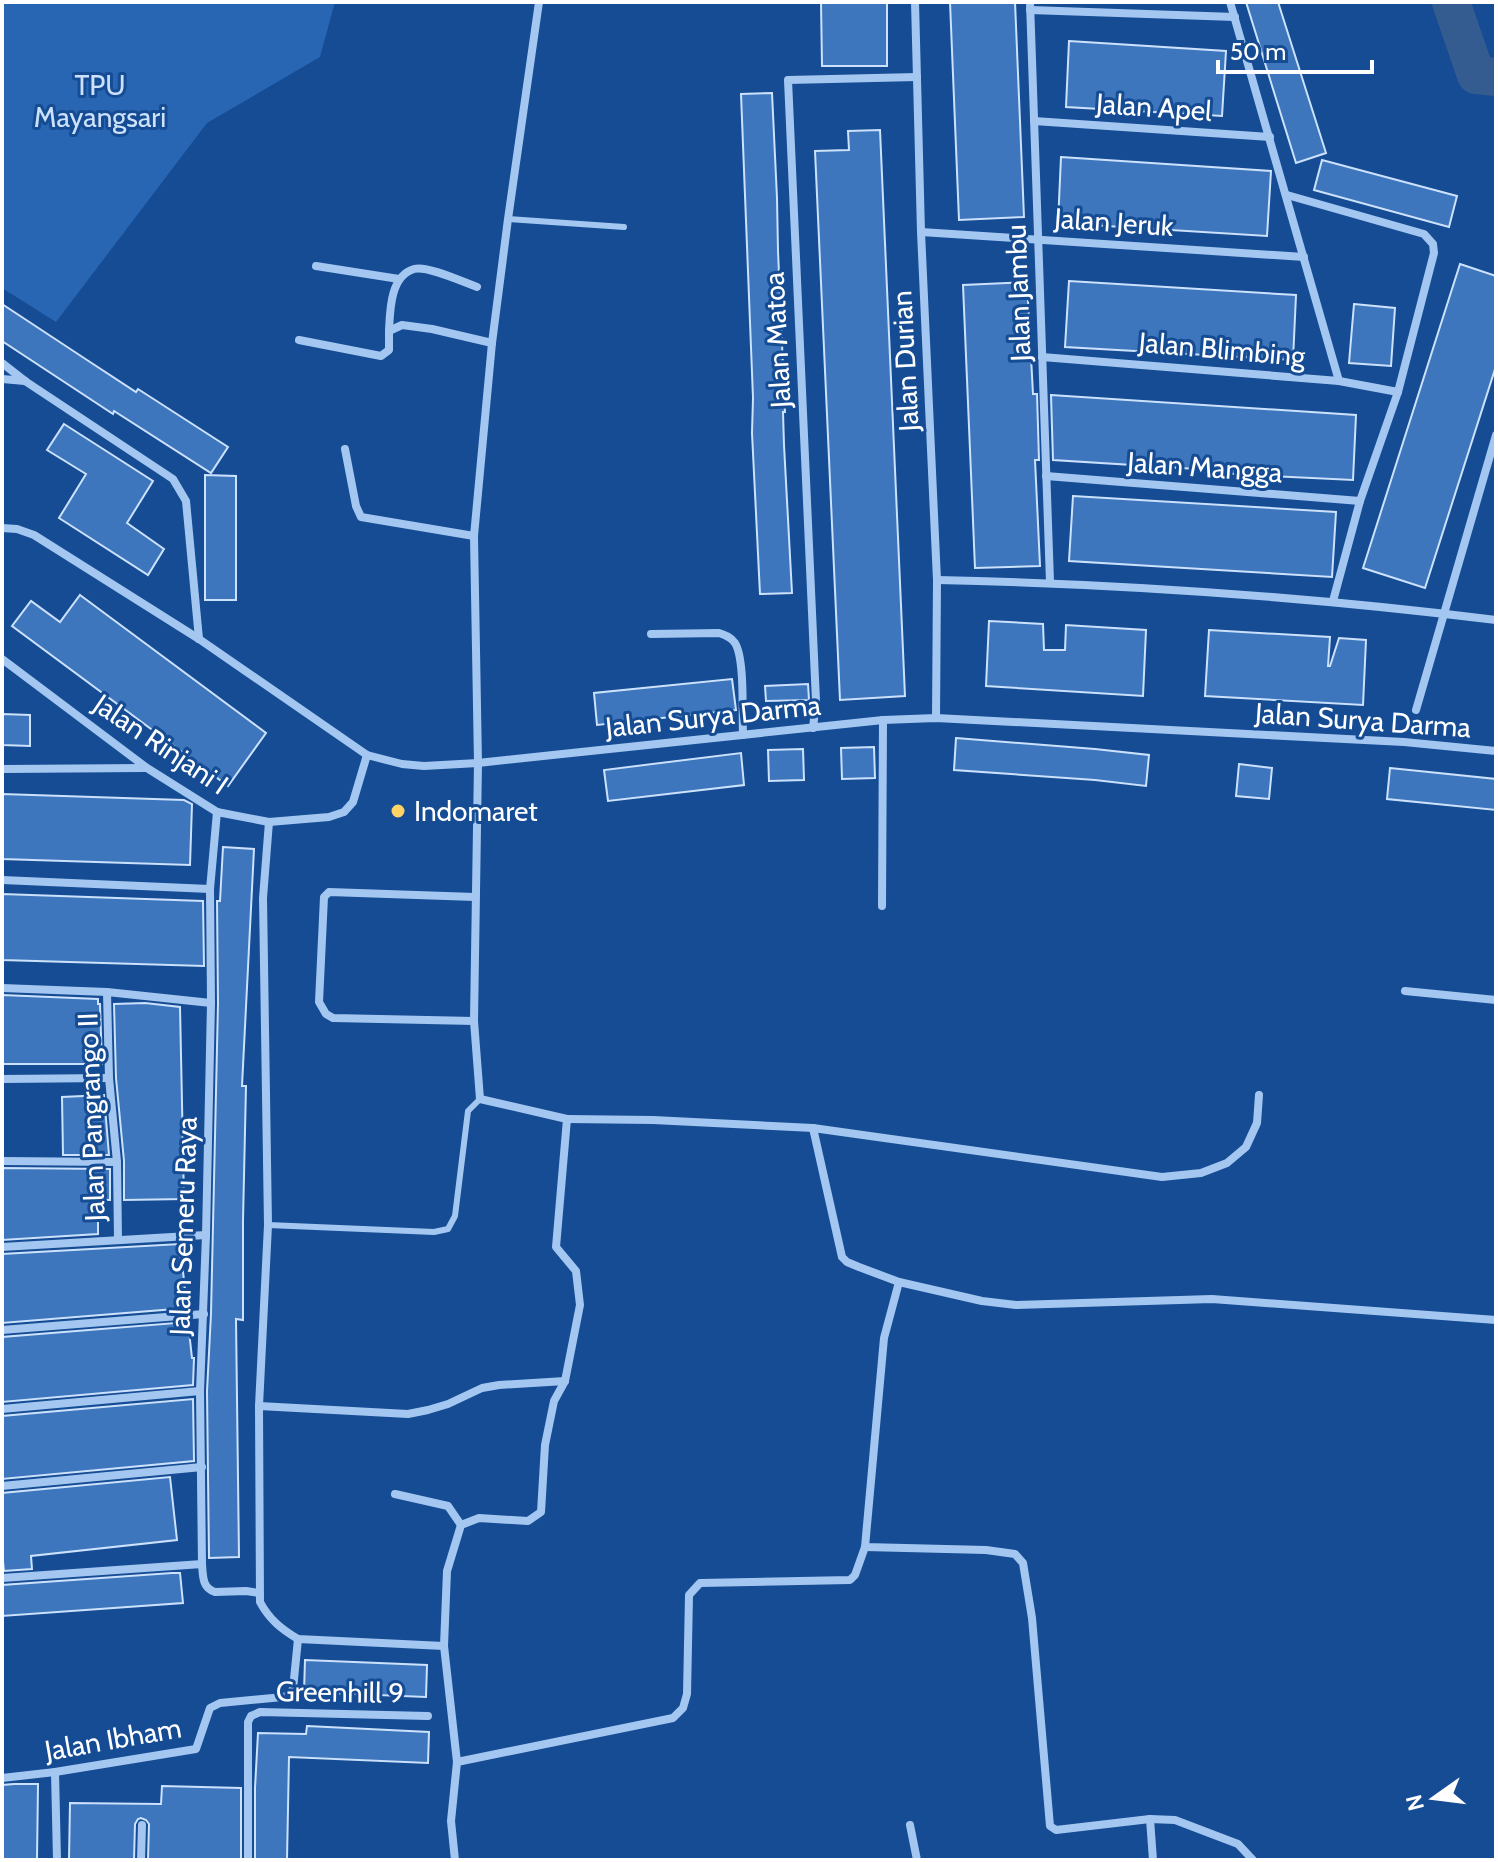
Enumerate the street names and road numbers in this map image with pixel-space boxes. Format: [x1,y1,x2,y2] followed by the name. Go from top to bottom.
[1094,86,1213,128] street label: Jalan Apel
[1052,201,1175,243] street label: Jalan Jeruk
[999,224,1037,363] street label: Jalan Jambu
[756,271,798,410] street label: Jalan Matoa
[884,290,926,433] street label: Jalan Durian
[1136,325,1308,373] street label: Jalan Blimbing
[1125,445,1284,489] street label: Jalan Mangga
[86,686,235,801] street label: Jalan Rinjani I
[603,688,823,744] street label: Jalan Surya Darma
[1253,695,1473,745] street label: Jalan Surya Darma
[70,1012,112,1223] street label: Jalan Pangrango II
[162,1116,204,1337] street label: Jalan Semeru Raya
[276,1674,404,1710] street label: Greenhill 9
[41,1710,184,1768] street label: Jalan Ibham

